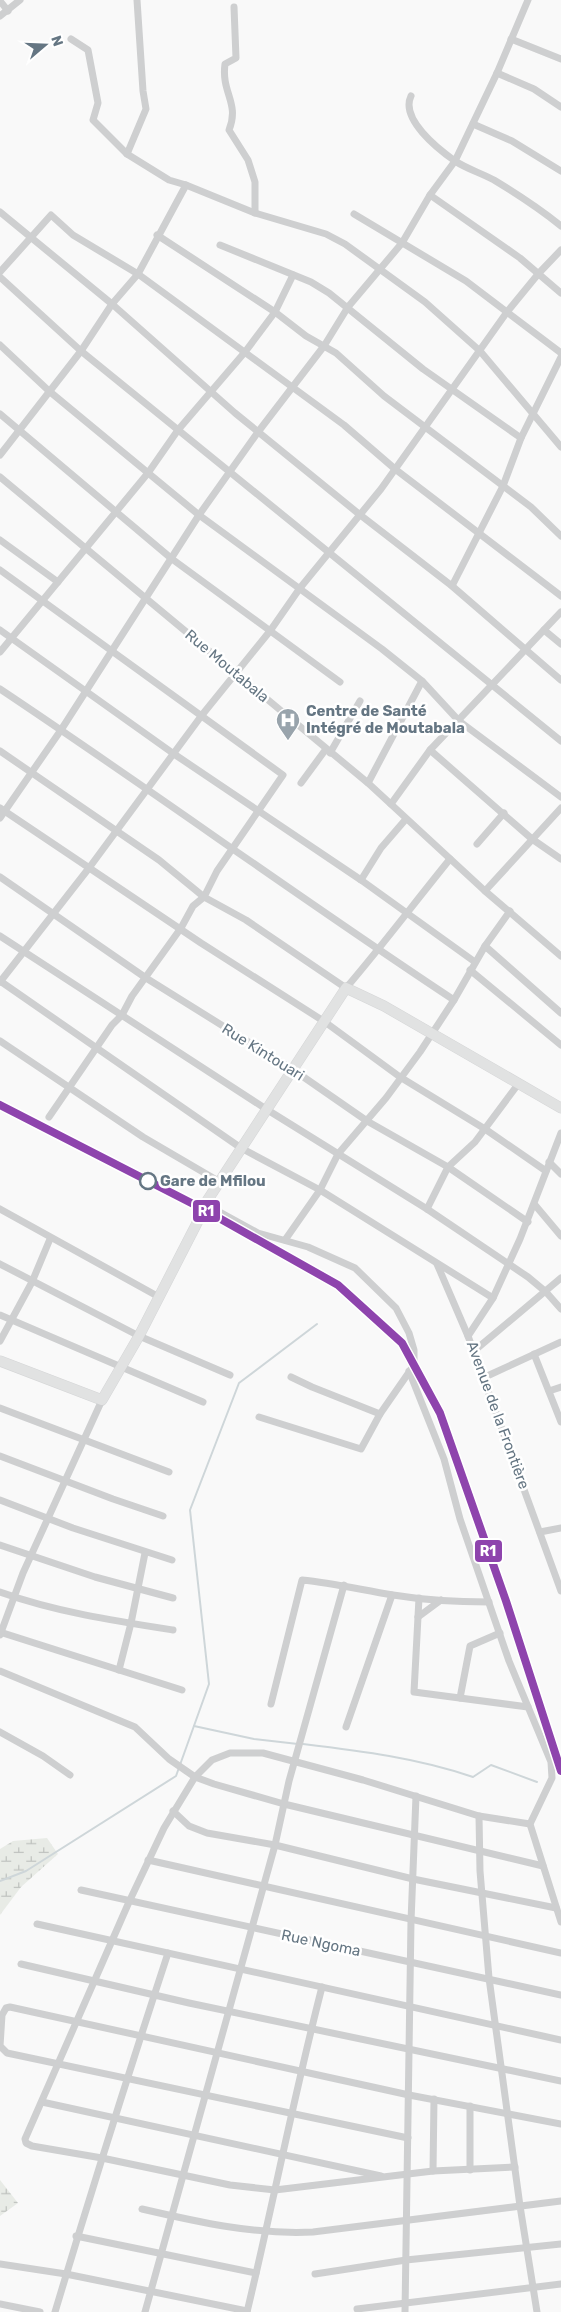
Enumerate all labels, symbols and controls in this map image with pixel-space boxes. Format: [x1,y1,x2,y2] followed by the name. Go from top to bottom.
[20,20,70,70] north arrow
[47,33,66,48] text: N
[181,626,273,706] street label: Rue Moutabala
[306,702,465,737] place label: Centre de Santé Intégré de Moutabala
[275,707,301,741] hospital icon: Centre de Santé Intégré de Moutabala
[219,1020,307,1084] street label: Rue Kintouari
[139,1172,157,1190] marker: Gare de Mfilou
[160,1172,266,1190] place label: Gare de Mfilou
[192,1199,221,1223] line badge: R1
[198,1203,214,1220] text: R1
[463,1338,533,1492] street label: Avenue de la Frontière
[474,1539,503,1563] line badge: R1
[480,1543,496,1560] text: R1
[280,1926,362,1960] street label: Rue Ngoma

